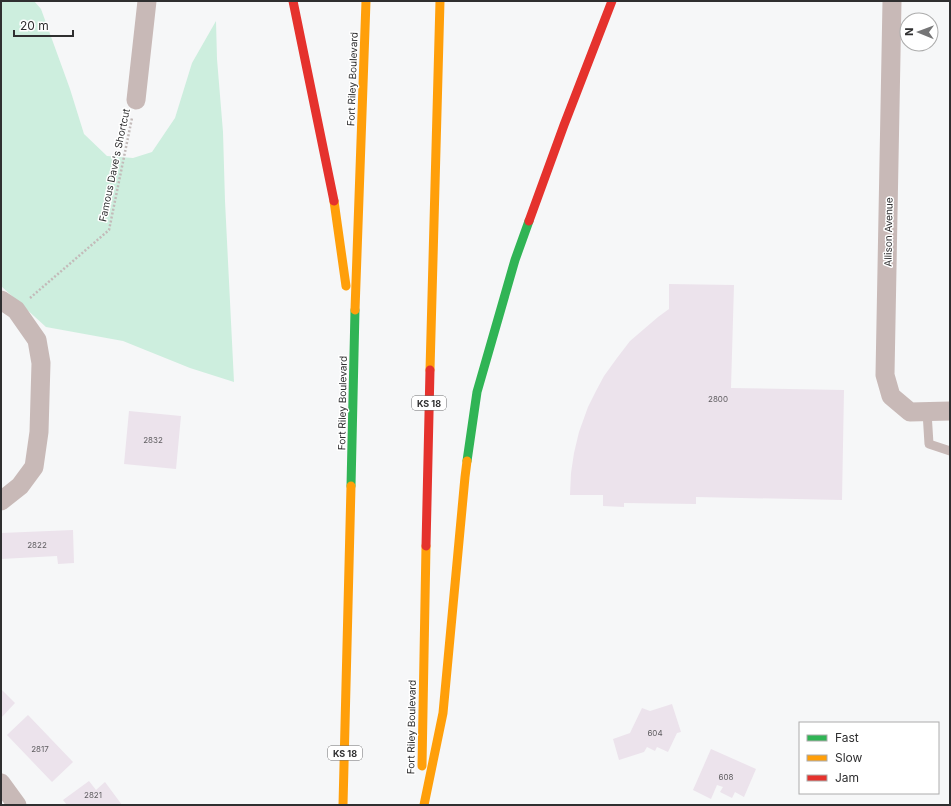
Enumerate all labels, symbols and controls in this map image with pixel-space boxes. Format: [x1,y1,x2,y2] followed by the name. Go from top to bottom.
[14,12,73,38] scale bar
[899,12,939,52] north arrow
[20,18,49,33] text: 20 m
[902,28,916,36] text: N
[344,32,360,126] street label: Fort Riley Boulevard
[96,107,132,223] street label: Famous Dave's Shortcut
[881,197,895,267] street label: Allison Avenue
[335,356,349,450] street label: Fort Riley Boulevard
[708,394,728,404] house number: 2800
[412,396,446,410] road number: KS 18
[143,435,163,445] house number: 2832
[27,540,47,550] house number: 2822
[404,680,418,774] street label: Fort Riley Boulevard
[799,722,939,794] legend
[647,728,663,738] house number: 604
[835,730,859,745] text: Fast
[31,744,49,754] house number: 2817
[328,746,362,760] road number: KS 18
[835,750,863,765] text: Slow
[835,770,859,785] text: Jam
[719,772,734,782] house number: 608
[84,790,102,800] house number: 2821

